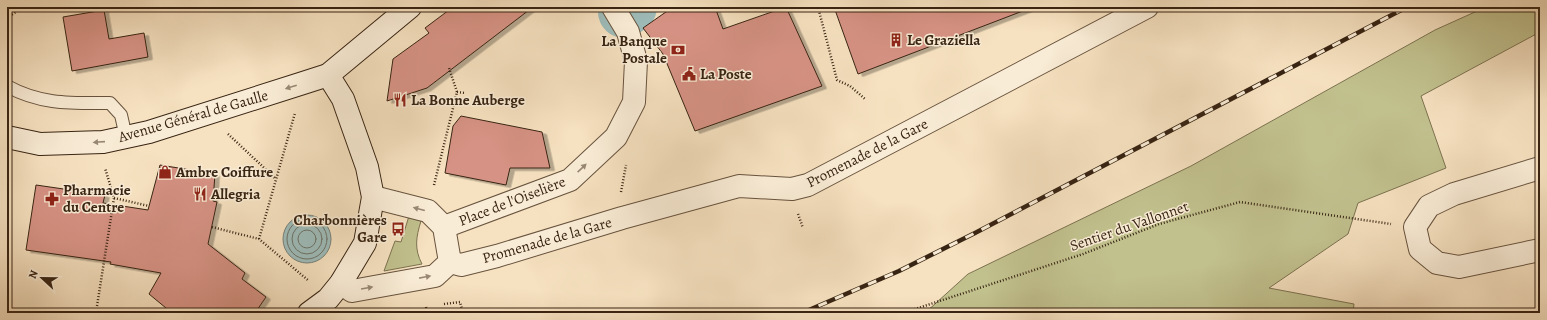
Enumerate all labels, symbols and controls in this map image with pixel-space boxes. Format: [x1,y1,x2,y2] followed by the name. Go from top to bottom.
[907,30,981,50] place label: Le Graziella
[601,31,667,68] place label: La Banque Postale
[888,32,904,48] building icon: Le Graziella
[670,42,686,58] bank icon: La Banque Postale
[700,64,752,84] place label: La Poste
[681,66,697,82] public building icon: La Poste
[285,84,297,90] one-way arrow
[115,85,271,147] street label: Avenue Général de Gaulle
[411,90,525,110] place label: La Bonne Auberge
[392,92,408,108] restaurant icon: La Bonne Auberge
[803,114,931,192] street label: Promenade de la Gare
[93,138,105,145] one-way arrow
[175,162,273,182] place label: Ambre Coiffure
[157,164,173,180] shop icon: Ambre Coiffure
[577,164,587,173] one-way arrow
[456,171,569,231] street label: Place de l'Oiselière
[63,180,131,217] place label: Pharmacie du Centre
[210,184,261,204] place label: Allegria
[192,186,208,202] restaurant icon: Allegria
[44,191,60,207] pharmacy icon: Pharmacie du Centre
[1067,196,1191,256] street label: Sentier du Vallonnet
[413,206,425,212] one-way arrow
[294,210,387,247] place label: Charbonnières Gare
[480,212,614,268] street label: Promenade de la Gare
[390,221,406,237] bus stop icon: Charbonnières Gare
[22,258,62,298] north arrow
[25,268,42,281] text: N
[419,274,432,280] one-way arrow
[361,285,374,291] one-way arrow

